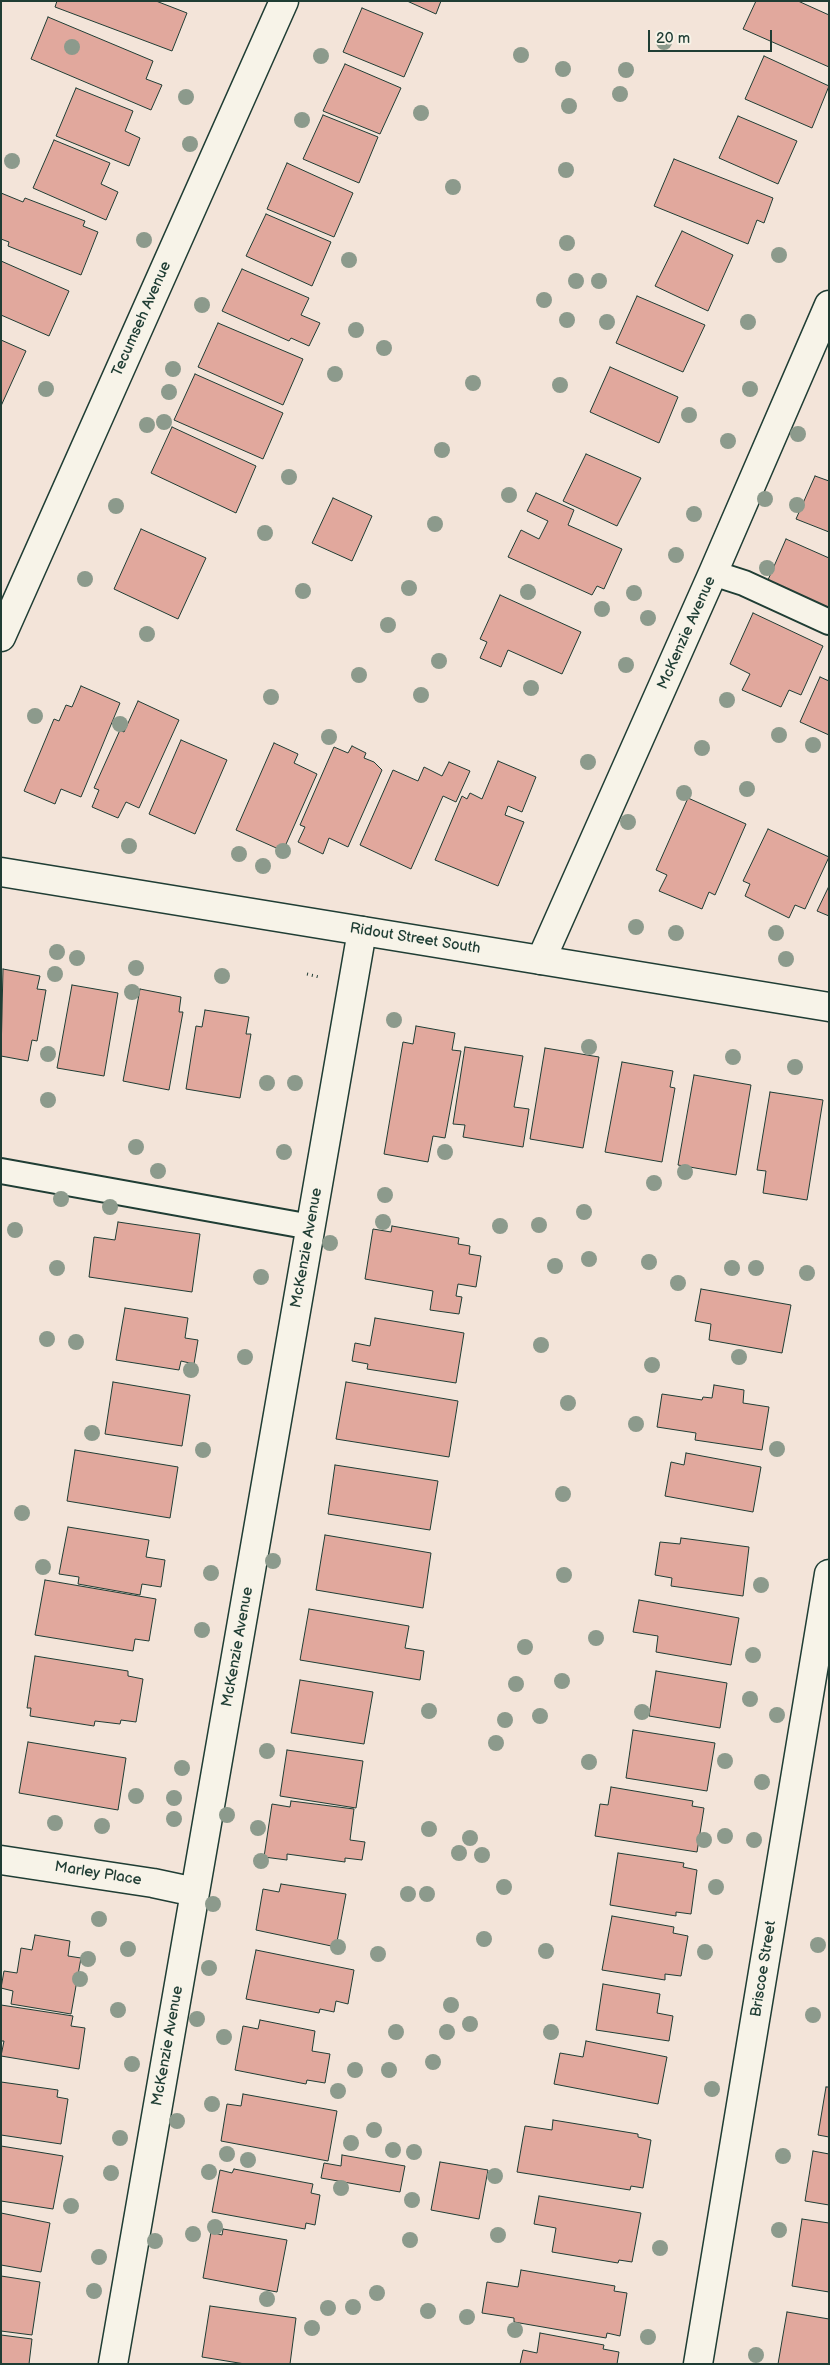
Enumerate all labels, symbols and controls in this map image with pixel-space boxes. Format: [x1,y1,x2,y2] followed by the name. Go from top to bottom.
[650,20,774,52] scale bar
[656,29,690,48] text: 20 m
[109,259,175,379] street label: Tecumseh Avenue
[654,574,720,692] street label: McKenzie Avenue
[348,920,482,958] street label: Ridout Street South
[288,1186,326,1310] street label: McKenzie Avenue
[219,1585,257,1709] street label: McKenzie Avenue
[53,1858,143,1890] street label: Marley Place
[748,1920,780,2018] street label: Briscoe Street
[149,1984,187,2108] street label: McKenzie Avenue

